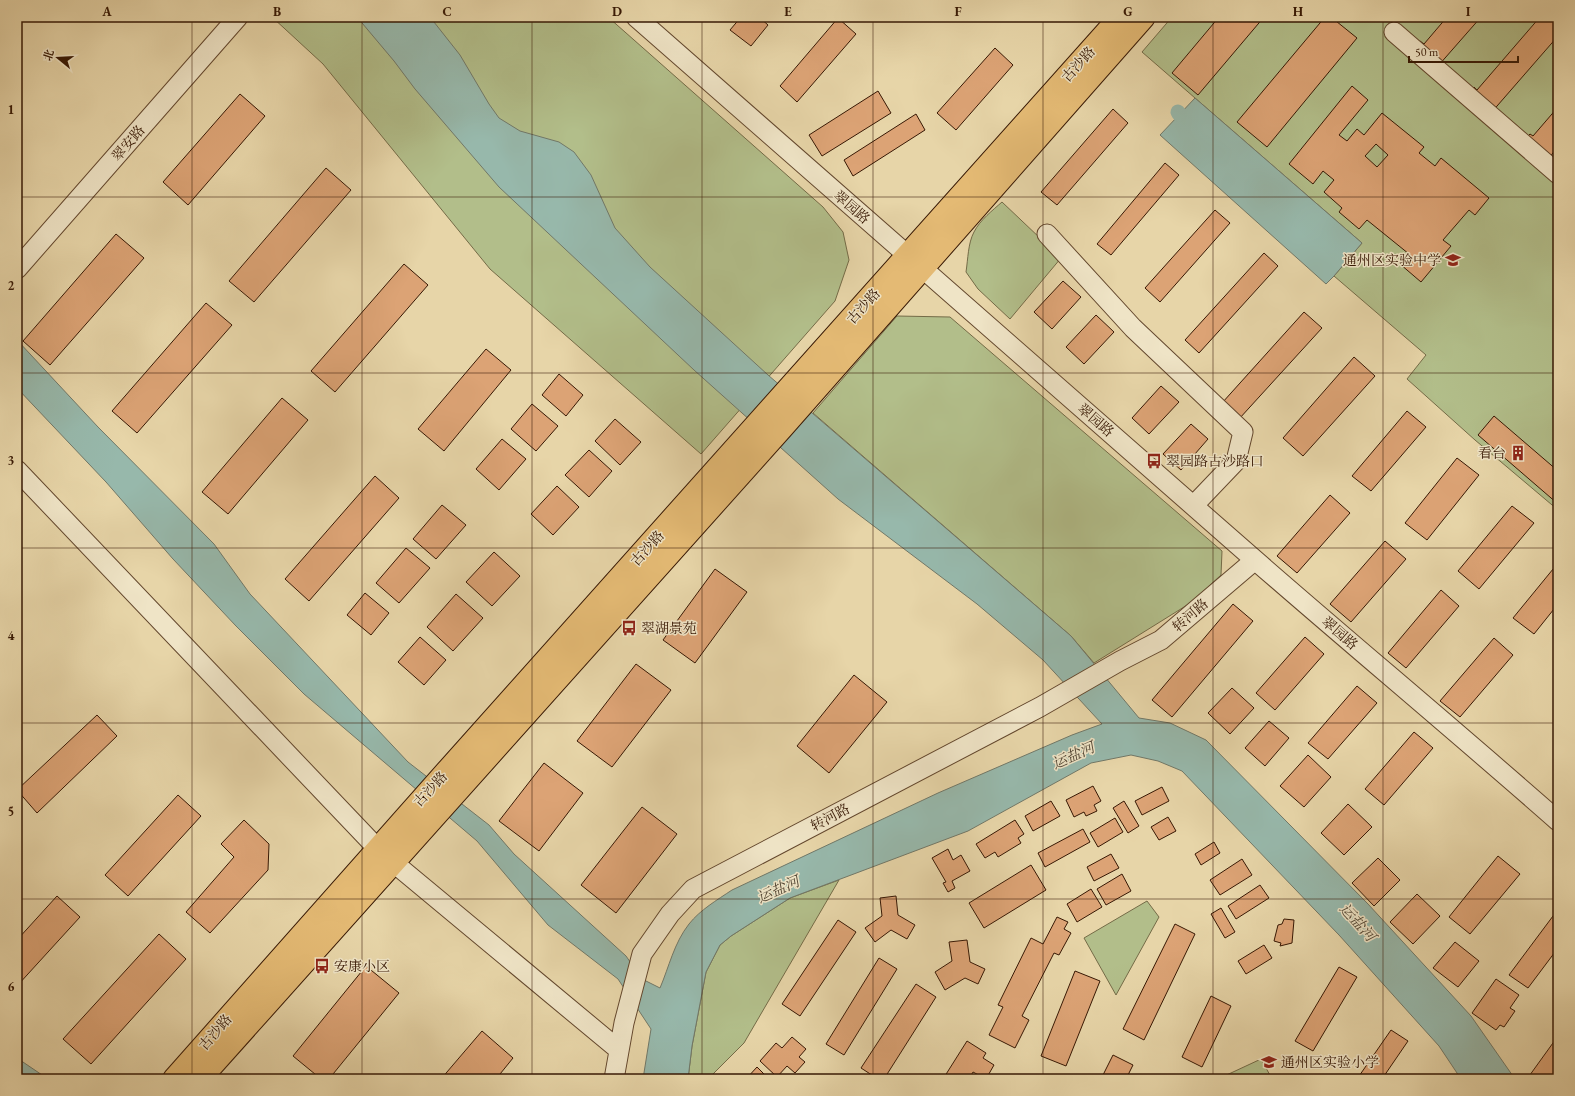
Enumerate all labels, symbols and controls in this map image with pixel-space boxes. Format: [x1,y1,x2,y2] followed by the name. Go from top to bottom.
[101,3,112,20] text: A
[273,3,281,20] text: B
[442,3,452,20] text: C
[612,3,622,20] text: D
[784,3,792,20] text: E
[954,3,962,20] text: F
[1123,3,1133,20] text: G
[1293,3,1304,20] text: H
[1466,3,1471,20] text: I
[38,38,78,78] north arrow
[1409,38,1518,64] scale bar
[1057,42,1099,86] street label: 古沙路
[1415,44,1439,60] text: 50 m
[40,48,57,62] text: 北
[8,101,15,118] text: 1
[107,121,149,165] street label: 翠安路
[830,186,874,228] street label: 翠园路
[1343,251,1441,269] place label: 通州区实验中学
[1444,251,1462,269] school or university icon: 通州区实验中学
[8,277,15,294] text: 2
[842,284,884,328] street label: 古沙路
[1074,399,1118,441] street label: 翠园路
[1478,444,1506,462] place label: 看台
[1509,444,1527,462] building icon: 看台
[8,452,15,469] text: 3
[1145,452,1163,470] bus stop icon: 翠园路古沙路口
[1166,452,1264,470] place label: 翠园路古沙路口
[626,526,668,570] street label: 古沙路
[1168,594,1212,636] street label: 转河路
[1318,612,1362,654] street label: 翠园路
[620,619,638,637] bus stop icon: 翠湖景苑
[641,619,697,637] place label: 翠湖景苑
[8,627,15,644] text: 4
[1049,736,1100,773] water label: 运盐河
[409,768,451,810] street label: 古沙路
[807,799,853,835] street label: 转河路
[8,803,14,820] text: 5
[754,870,805,907] water label: 运盐河
[1336,899,1382,947] water label: 运盐河
[313,957,331,975] bus stop icon: 安康小区
[334,957,390,975] place label: 安康小区
[8,978,15,995] text: 6
[194,1010,236,1054] street label: 古沙路
[1260,1053,1278,1071] school or university icon: 通州区实验小学
[1281,1053,1379,1071] place label: 通州区实验小学

